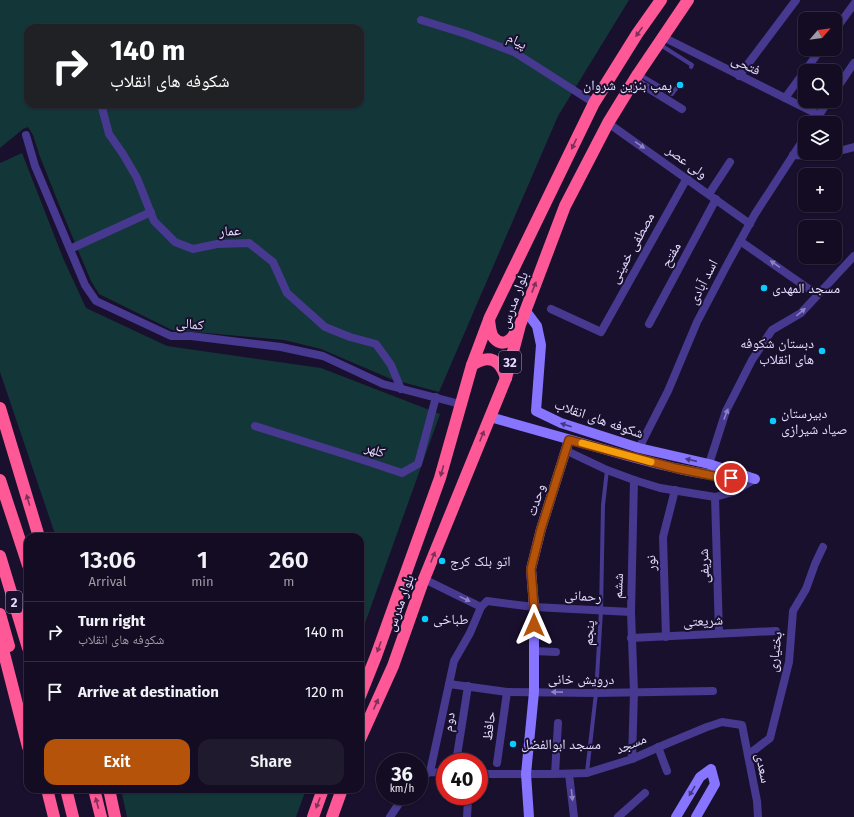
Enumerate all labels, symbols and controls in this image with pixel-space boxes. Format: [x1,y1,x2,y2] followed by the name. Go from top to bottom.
[798,12,842,56] north arrow
[798,12,842,264] map controls
[635,26,643,37] one-way arrow
[504,29,530,54] street label: پیام
[110,34,186,67] text: 140 m
[44,40,96,92] icon: right
[729,51,763,79] street label: فتحی
[798,64,842,108] button: search
[110,70,230,92] text: شکوفه های انقلاب
[583,77,672,94] place label: پمپ بنزین شروان
[675,80,685,90] marker: پمپ بنزین شروان
[798,116,842,160] button: layers
[571,139,577,150] one-way arrow
[635,141,645,149] one-way arrow
[662,141,711,183] street label: ولی عصر
[798,168,842,212] button: +
[606,210,658,286] street label: مصطفی خمینی
[798,220,842,264] button: −
[218,222,241,240] street label: عمار
[657,239,686,271] street label: مفتح
[685,257,721,307] street label: اسد آبادی
[770,260,780,268] one-way arrow
[496,269,532,331] street label: بلوار مدرس
[772,280,840,297] place label: مسجد المهدی
[531,281,537,293] one-way arrow
[759,283,769,293] marker: مسجد المهدی
[795,307,806,316] one-way arrow
[175,314,205,334] street label: کمالی
[740,335,814,368] place label: دبستان شکوفه های انقلاب
[817,346,827,356] marker: دبستان شکوفه های انقلاب
[499,351,521,373] road number: 32
[552,396,646,442] street label: شکوفه های انقلاب
[781,405,847,438] place label: دبیرستان صیاد شیرازی
[723,407,729,419] one-way arrow
[768,416,778,426] marker: دبیرستان صیاد شیرازی
[560,422,572,428] one-way arrow
[479,431,485,442] one-way arrow
[362,438,388,461] street label: کلهر
[685,456,697,462] one-way arrow
[714,461,748,495] pin
[438,465,444,478] one-way arrow
[720,467,742,489] icon: arrive
[523,482,549,518] street label: وحدت
[25,493,31,505] one-way arrow
[79,546,136,574] text: 13:06
[197,546,208,574] text: 1
[269,546,309,574] text: 260
[695,548,713,584] street label: شریفی
[431,550,437,562] one-way arrow
[450,553,511,571] place label: اتو بلک کرج
[642,555,660,572] street label: نور
[437,556,447,566] marker: اتو بلک کرج
[382,572,418,634] street label: بلوار مدرس
[609,573,628,599] street label: ششم
[89,574,127,589] text: Arrival
[191,574,214,589] text: min
[283,574,294,589] text: m
[564,587,602,605] street label: رحمانی
[6,591,22,613] road number: 2
[459,596,471,602] one-way arrow
[513,604,555,646] position arrow
[433,611,468,628] place label: طباخی
[683,611,723,631] street label: شریعتی
[78,612,145,630] text: Turn right
[420,614,430,624] marker: طباخی
[580,619,599,646] street label: پنجم
[44,621,66,643] icon: right
[304,623,344,641] text: 140 m
[764,631,786,673] street label: بختیاری
[78,632,164,647] text: شکوفه های انقلاب
[376,641,382,653] one-way arrow
[548,671,614,688] street label: درویش خانی
[44,681,66,703] icon: arrive
[78,683,219,701] text: Arrive at destination
[305,683,344,701] text: 120 m
[550,689,563,695] one-way arrow
[373,698,379,709] one-way arrow
[479,710,499,742] street label: حافظ
[439,711,460,733] street label: دوم
[613,730,649,758] street label: مسجد
[521,736,601,753] place label: مسجد ابوالفضل
[44,739,190,785] button: Exit
[198,739,344,785] button: Share
[508,739,518,749] marker: مسجد ابوالفضل
[752,752,774,784] street label: سعدی
[436,753,488,805] speed limit sign: 40
[391,762,413,786] text: 36
[390,783,414,795] text: km/h
[688,785,695,797] one-way arrow
[568,789,575,801] one-way arrow
[94,797,100,809] one-way arrow
[314,797,320,809] one-way arrow

